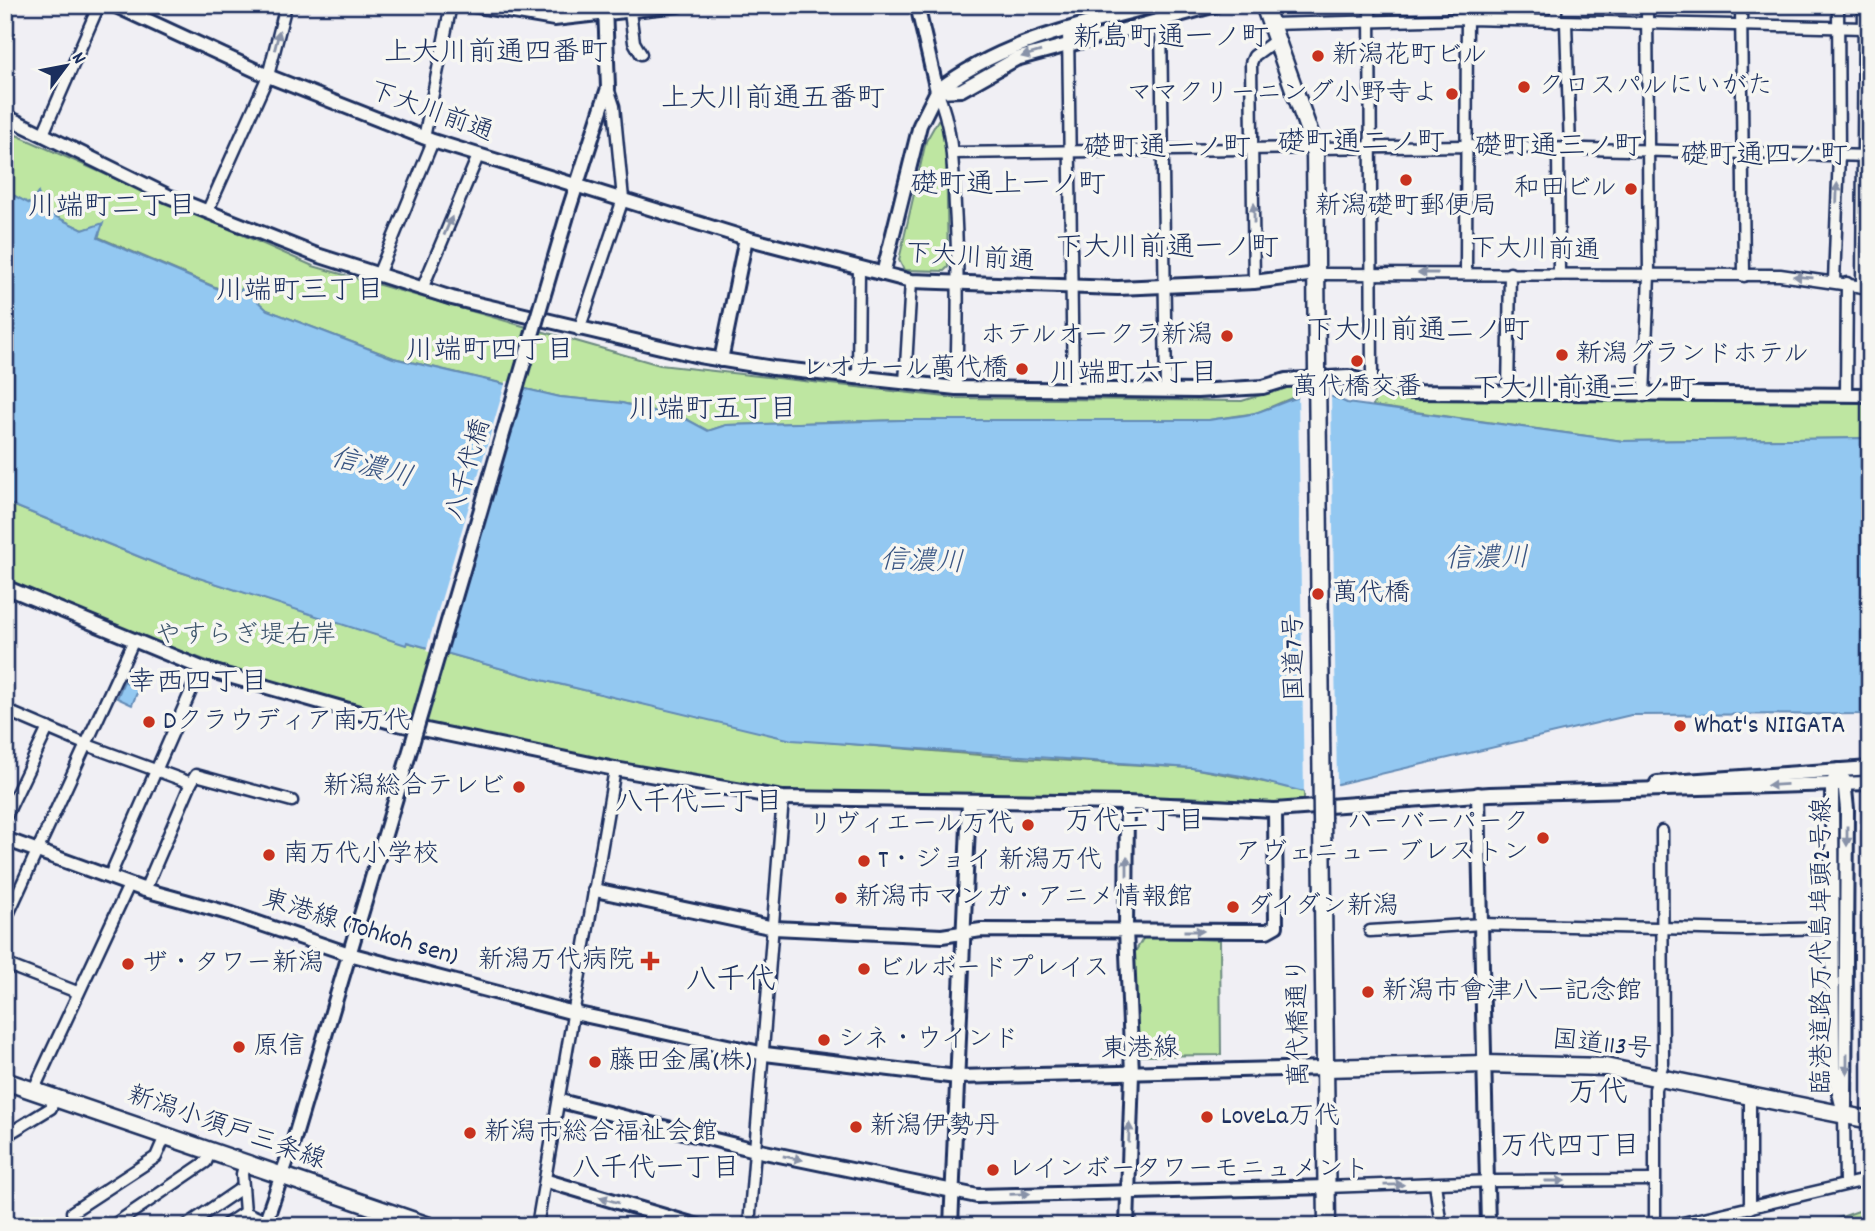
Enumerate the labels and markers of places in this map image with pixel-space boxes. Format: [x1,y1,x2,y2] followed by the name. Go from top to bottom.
[1332,38,1487,75] place label: 新潟花町ビル
[1310,48,1326,64] marker: 新潟花町ビル
[1538,69,1773,106] place label: クロスパルにいがた
[1127,76,1438,113] place label: ママクリーニング小野寺よ
[1516,79,1532,95] marker: クロスパルにいがた
[1444,86,1460,102] marker: ママクリーニング小野寺よ
[1514,171,1617,208] place label: 和田ビル
[1398,172,1414,188] marker: 新潟礎町郵便局
[1623,181,1639,197] marker: 和田ビル
[1315,189,1497,226] place label: 新潟礎町郵便局
[980,318,1213,355] place label: ホテルオークラ新潟
[1219,328,1235,344] marker: ホテルオークラ新潟
[1576,337,1809,374] place label: 新潟グランドホテル
[1554,347,1570,363] marker: 新潟グランドホテル
[802,351,1008,388] place label: レオナール萬代橋
[1349,353,1365,369] marker: 萬代橋交番
[1014,361,1030,377] marker: レオナール萬代橋
[1292,370,1422,407] place label: 萬代橋交番
[1332,576,1410,613] place label: 萬代橋
[1310,586,1326,602] marker: 萬代橋
[163,704,410,741] place label: Dクラウディア南万代
[1694,708,1846,745] place label: What's NIIGATA
[141,714,157,730] marker: Dクラウディア南万代
[1672,718,1688,734] marker: What's NIIGATA
[323,769,505,806] place label: 新潟総合テレビ
[511,779,527,795] marker: 新潟総合テレビ
[1235,805,1529,872] place label: ハーバーパーク アヴェニュー ブレストン
[808,807,1014,844] place label: リヴィエール万代
[1020,817,1036,833] marker: リヴィエール万代
[1535,830,1551,846] marker: ハーバーパーク アヴェニュー ブレストン
[283,837,439,874] place label: 南万代小学校
[878,843,1102,880] place label: T・ジョイ 新潟万代
[261,847,277,863] marker: 南万代小学校
[856,853,872,869] marker: T・ジョイ 新潟万代
[855,880,1193,917] place label: 新潟市マンガ・アニメ情報館
[1247,889,1399,926] place label: ダイダン新潟
[833,890,849,906] marker: 新潟市マンガ・アニメ情報館
[1225,899,1241,915] marker: ダイダン新潟
[478,943,634,980] place label: 新潟万代病院
[142,946,324,983] place label: ザ・タワー新潟
[640,951,660,971] marker: 新潟万代病院
[878,951,1109,988] place label: ビルボードプレイス
[120,956,136,972] marker: ザ・タワー新潟
[856,961,872,977] marker: ビルボードプレイス
[1382,974,1642,1011] place label: 新潟市會津八一記念館
[1360,984,1376,1000] marker: 新潟市會津八一記念館
[838,1022,1019,1059] place label: シネ・ウインド
[253,1029,305,1066] place label: 原信
[816,1032,832,1048] marker: シネ・ウインド
[231,1039,247,1055] marker: 原信
[609,1044,752,1081] place label: 藤田金属(株)
[587,1054,603,1070] marker: 藤田金属(株)
[1221,1099,1340,1136] place label: LoveLa万代
[870,1109,1000,1146] place label: 新潟伊勢丹
[1199,1109,1215,1125] marker: LoveLa万代
[484,1115,718,1152] place label: 新潟市総合福祉会館
[848,1119,864,1135] marker: 新潟伊勢丹
[462,1125,478,1141] marker: 新潟市総合福祉会館
[1007,1152,1369,1189] place label: レインボータワーモニュメント
[985,1162,1001,1178] marker: レインボータワーモニュメント

